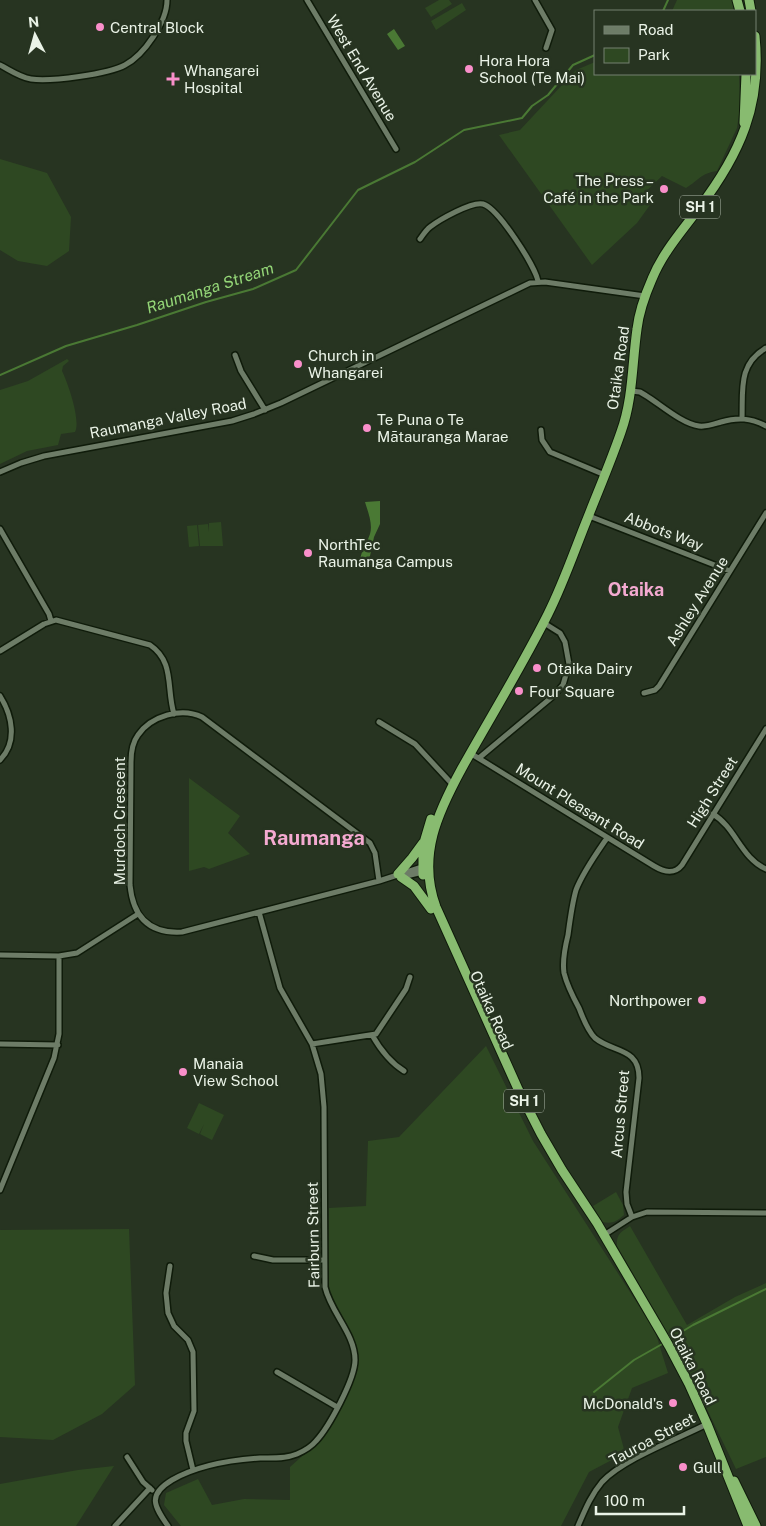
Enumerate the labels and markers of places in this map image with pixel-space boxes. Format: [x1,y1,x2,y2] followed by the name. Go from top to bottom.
[110,19,204,36] place label: Central Block
[94,21,106,33] marker: Central Block
[479,52,585,86] place label: Hora Hora School (Te Mai)
[184,62,259,96] place label: Whangarei Hospital
[463,63,475,75] marker: Hora Hora School (Te Mai)
[166,72,180,86] marker: Whangarei Hospital
[543,172,654,206] place label: The Press – Café in the Park
[658,183,670,195] marker: The Press – Café in the Park
[308,347,383,381] place label: Church in Whangarei
[292,358,304,370] marker: Church in Whangarei
[377,411,509,445] place label: Te Puna o Te Mātauranga Marae
[361,422,373,434] marker: Te Puna o Te Mātauranga Marae
[318,536,453,570] place label: NorthTec Raumanga Campus
[302,547,314,559] marker: NorthTec Raumanga Campus
[547,660,633,677] place label: Otaika Dairy
[531,662,543,674] marker: Otaika Dairy
[529,683,615,700] place label: Four Square
[513,685,525,697] marker: Four Square
[609,992,692,1009] place label: Northpower
[696,994,708,1006] marker: Northpower
[193,1055,279,1089] place label: Manaia View School
[177,1066,189,1078] marker: Manaia View School
[583,1395,663,1412] place label: McDonald's
[667,1397,679,1409] marker: McDonald's
[693,1459,722,1476] place label: Gull
[677,1461,689,1473] marker: Gull

